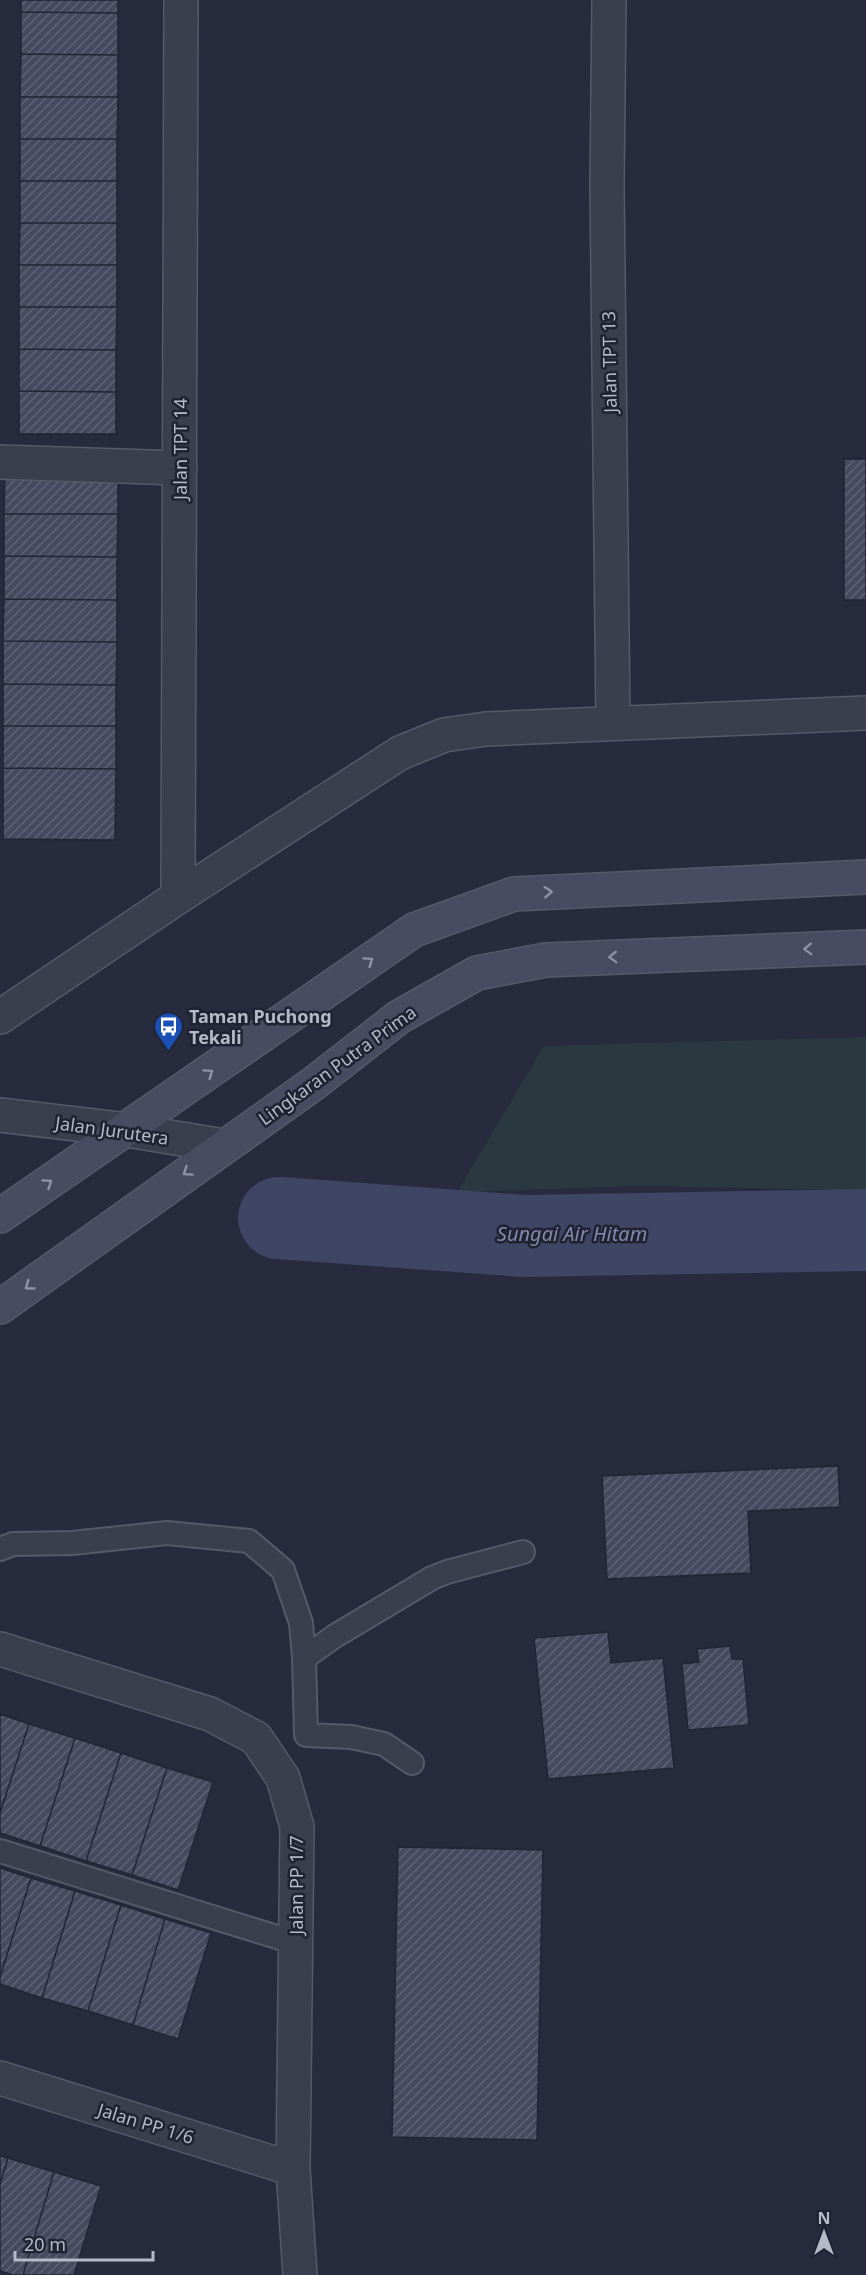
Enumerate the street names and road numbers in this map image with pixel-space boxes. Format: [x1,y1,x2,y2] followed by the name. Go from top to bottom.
[596,311,622,415] street label: Jalan TPT 13
[168,398,192,502] street label: Jalan TPT 14
[253,1000,421,1130] street label: Lingkaran Putra Prima
[52,1110,170,1150] street label: Jalan Jurutera
[284,1835,308,1937] street label: Jalan PP 1/7
[93,2096,197,2149] street label: Jalan PP 1/6

